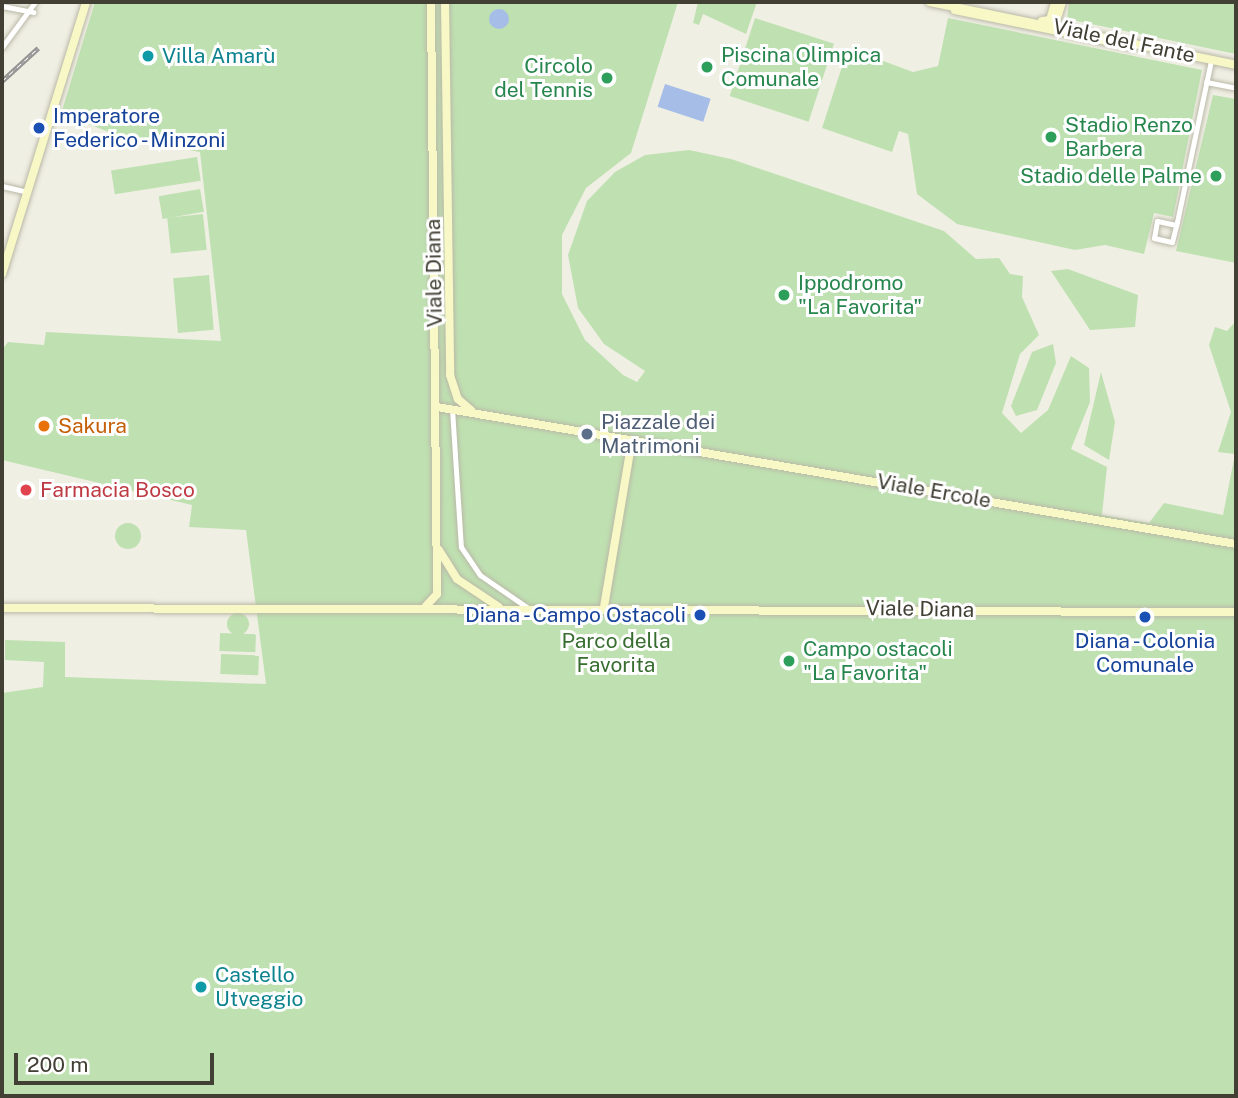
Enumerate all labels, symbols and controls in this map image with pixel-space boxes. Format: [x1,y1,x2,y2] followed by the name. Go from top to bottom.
[1050,14,1198,68] street label: Viale del Fante
[721,42,881,92] place label: Piscina Olimpica Comunale
[162,43,276,69] place label: Villa Amarù
[140,48,156,64] marker: Villa Amarù
[494,53,593,103] place label: Circolo del Tennis
[699,59,715,75] marker: Piscina Olimpica Comunale
[599,70,615,86] marker: Circolo del Tennis
[53,103,231,153] place label: Imperatore Federico - Minzoni
[1065,112,1193,162] place label: Stadio Renzo Barbera
[31,120,47,136] marker: Imperatore Federico - Minzoni
[1043,129,1059,145] marker: Stadio Renzo Barbera
[1019,163,1202,189] place label: Stadio delle Palme
[1208,168,1224,184] marker: Stadio delle Palme
[420,218,448,328] street label: Viale Diana
[798,270,922,320] place label: Ippodromo "La Favorita"
[776,287,792,303] marker: Ippodromo "La Favorita"
[601,409,716,459] place label: Piazzale dei Matrimoni
[58,413,127,439] place label: Sakura
[36,418,52,434] marker: Sakura
[579,426,595,442] marker: Piazzale dei Matrimoni
[875,469,993,513] street label: Viale Ercole
[40,477,195,503] place label: Farmacia Bosco
[18,482,34,498] marker: Farmacia Bosco
[865,595,975,623] street label: Viale Diana
[459,602,686,628] place label: Diana - Campo Ostacoli
[692,607,708,623] marker: Diana - Campo Ostacoli
[1137,609,1153,625] marker: Diana - Colonia Comunale
[561,628,671,678] park label: Parco della Favorita
[1072,628,1218,678] place label: Diana - Colonia Comunale
[803,636,953,686] place label: Campo ostacoli "La Favorita"
[781,653,797,669] marker: Campo ostacoli "La Favorita"
[215,962,303,1012] place label: Castello Utveggio
[193,979,209,995] marker: Castello Utveggio
[18,1038,217,1082] scale bar
[27,1052,88,1077] text: 200 m

